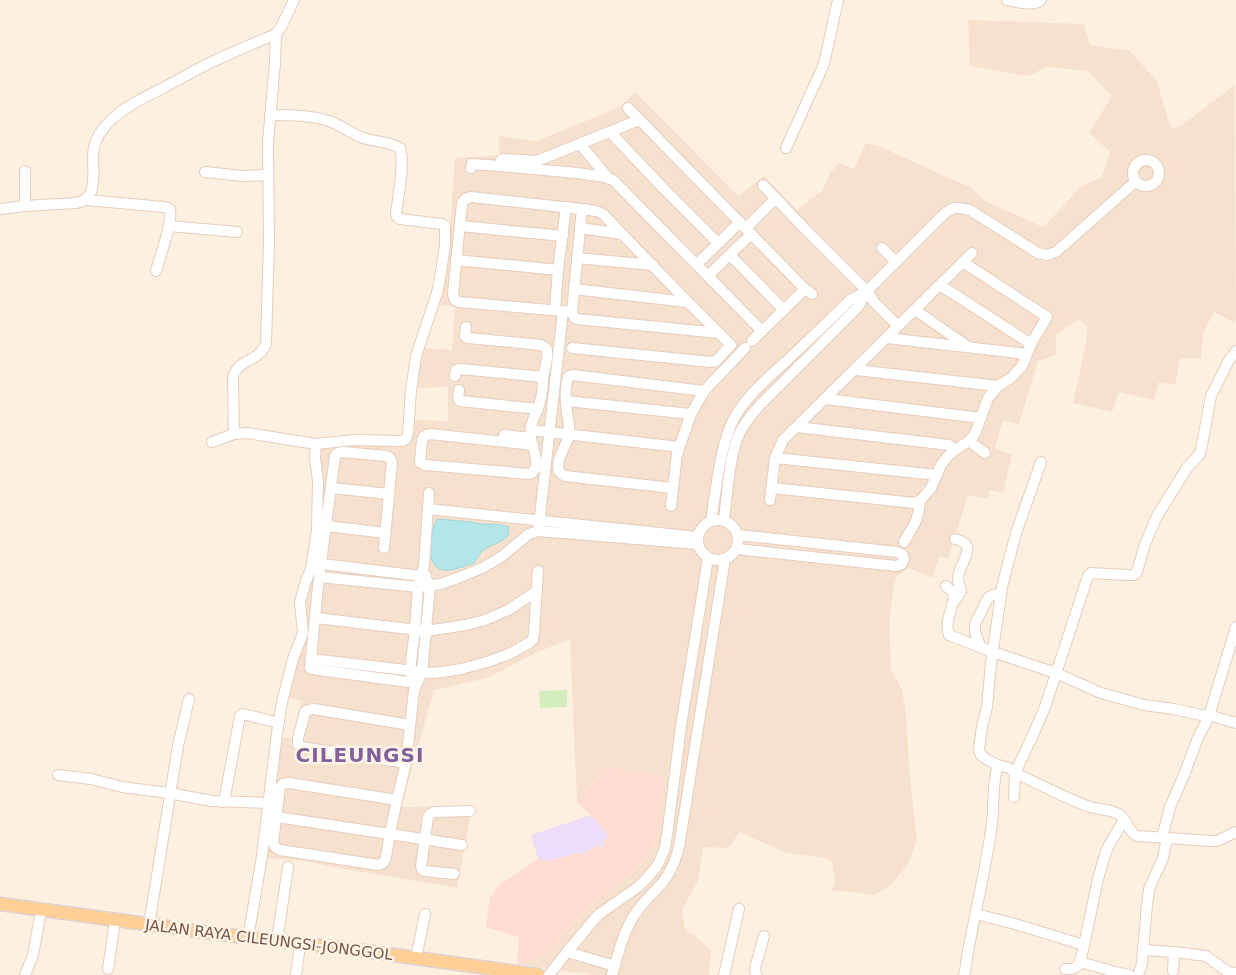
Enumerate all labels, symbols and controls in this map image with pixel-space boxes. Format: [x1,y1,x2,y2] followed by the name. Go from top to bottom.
[296,743,424,767] district label: CILEUNGSI
[143,916,394,964] street label: JALAN RAYA CILEUNGSI-JONGGOL

